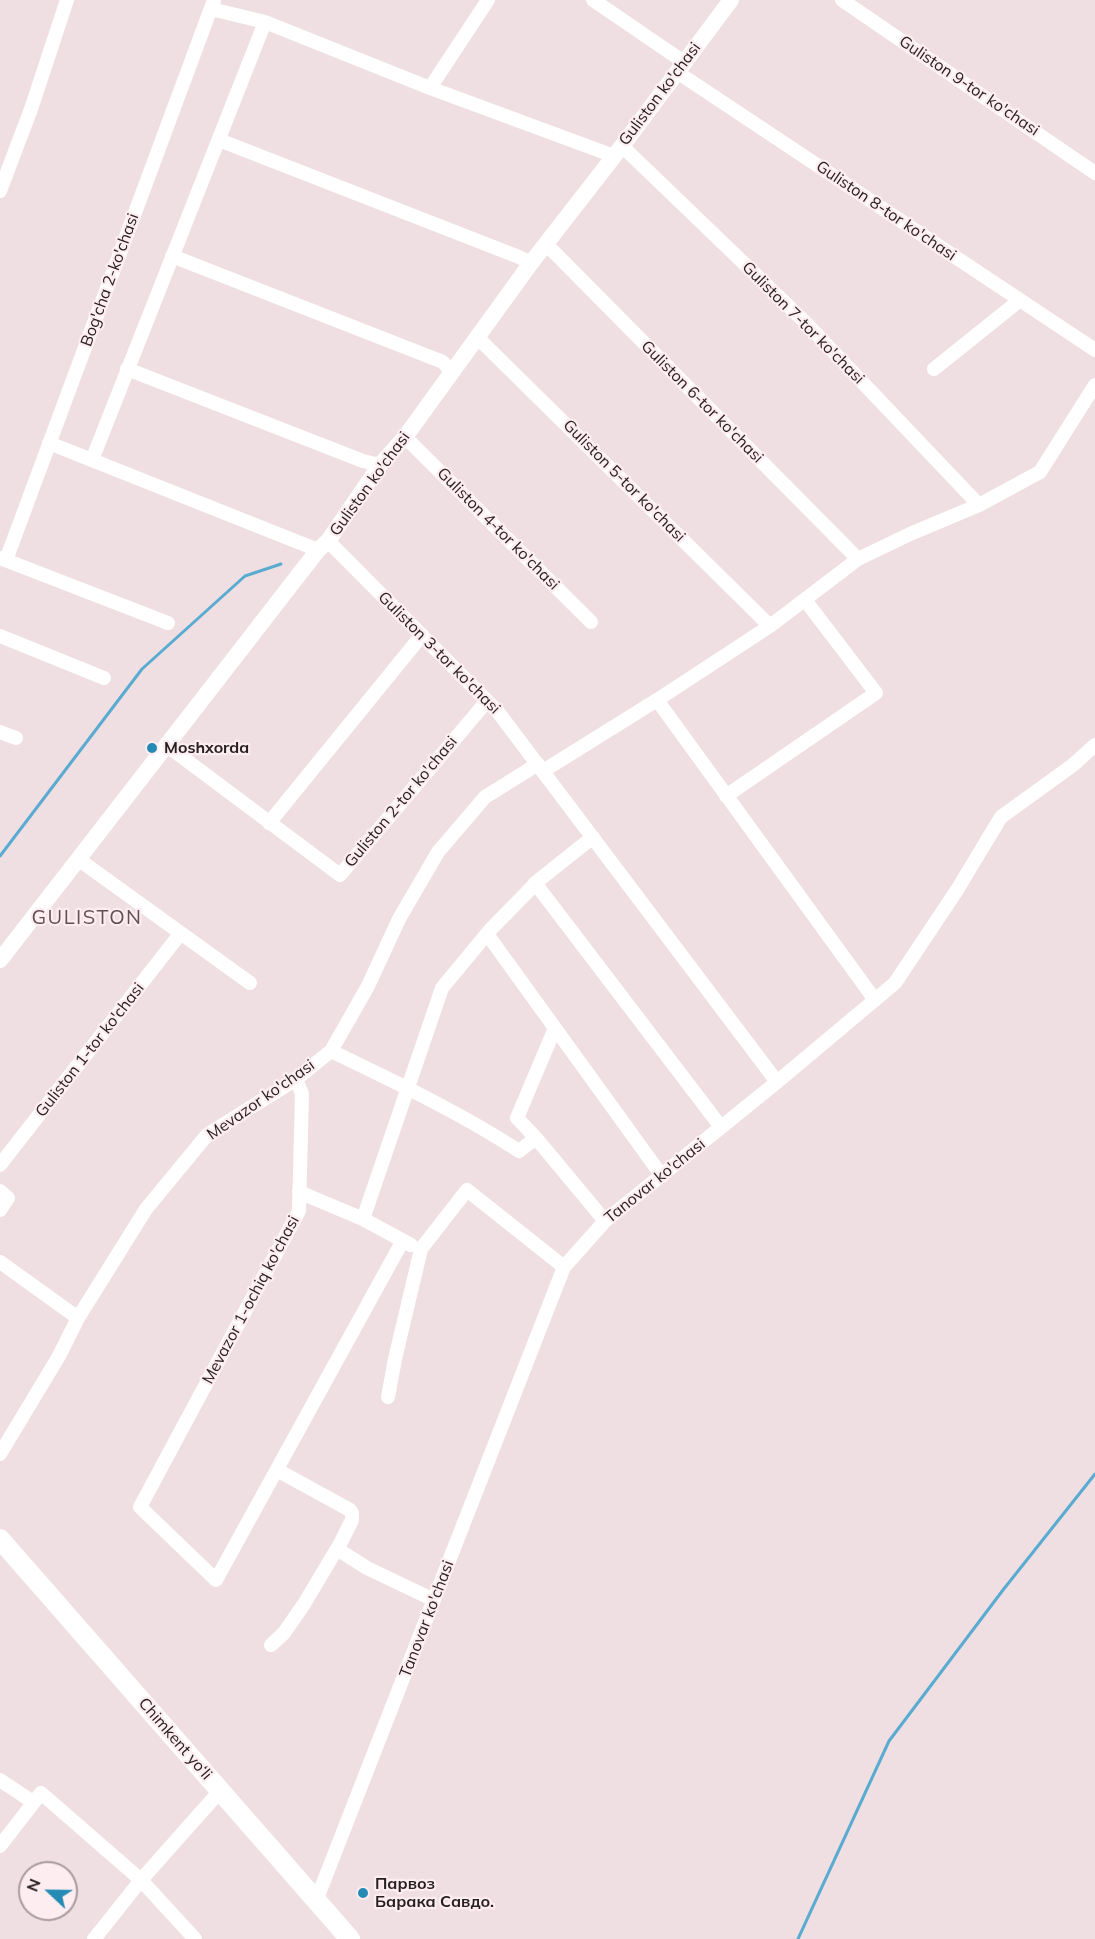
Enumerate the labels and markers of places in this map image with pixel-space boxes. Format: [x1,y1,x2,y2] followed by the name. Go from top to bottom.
[164,738,249,758] place label: Moshxorda
[145,741,159,755] marker: Moshxorda
[375,1874,494,1912] place label: Парвоз Барака Савдо.
[356,1886,370,1900] marker: Парвоз Барака Савдо.

